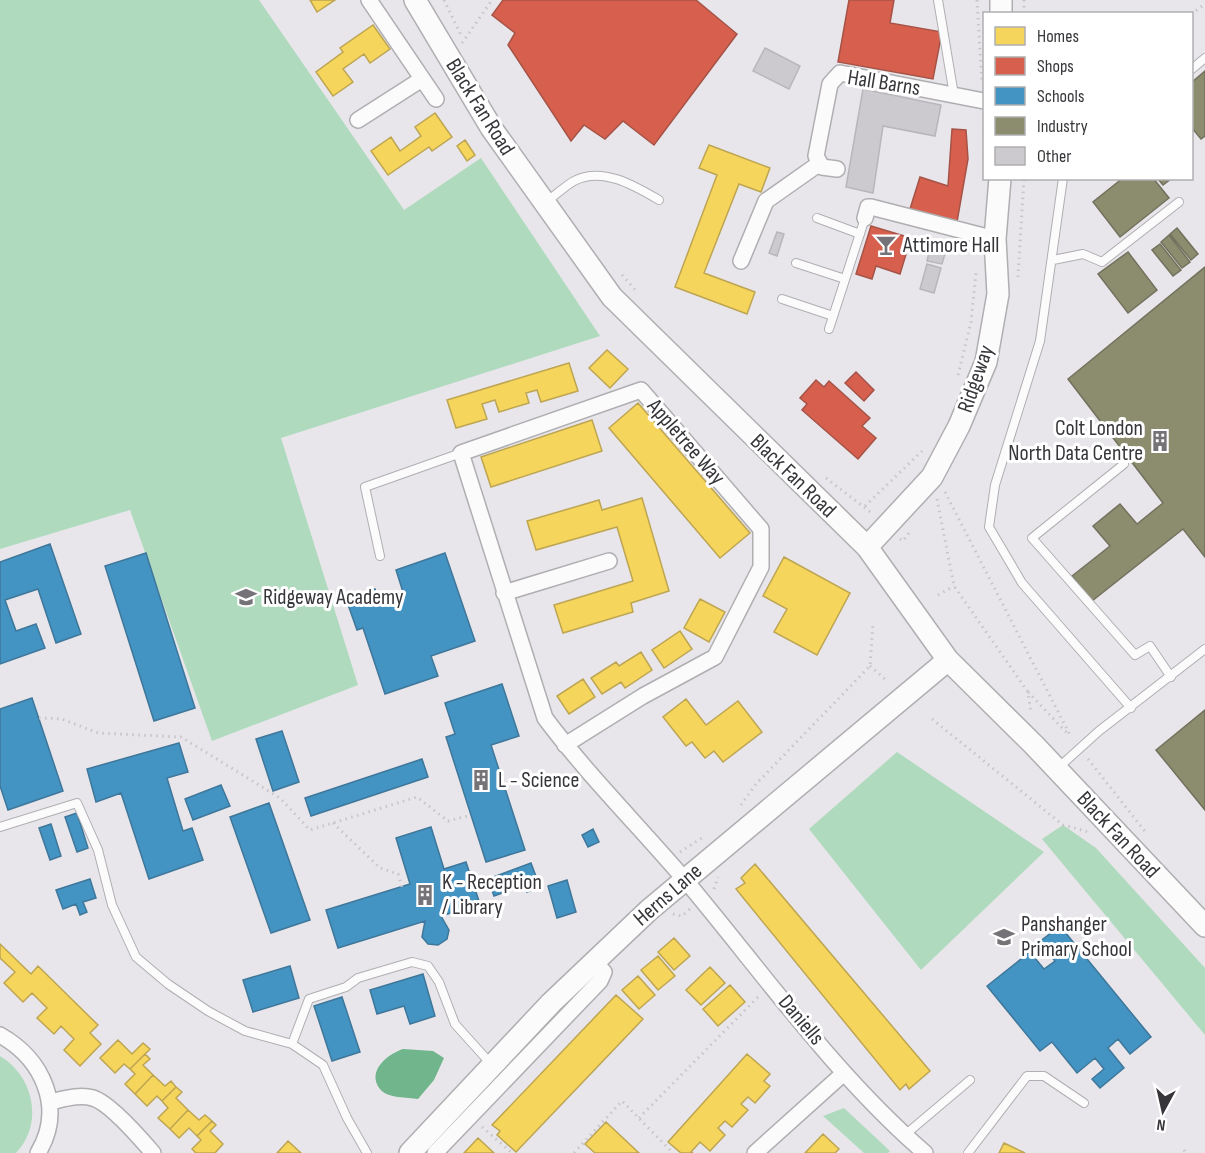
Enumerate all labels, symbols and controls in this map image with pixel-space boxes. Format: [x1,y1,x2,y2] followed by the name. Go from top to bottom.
[983,12,1193,180] legend
[1037,26,1079,47] text: Homes
[440,54,520,160] street label: Black Fan Road
[1037,56,1074,77] text: Shops
[846,64,922,102] street label: Hall Barns
[1037,86,1084,107] text: Schools
[1037,116,1088,137] text: Industry
[1037,146,1071,167] text: Other
[902,232,999,259] place label: Attimore Hall
[874,233,898,257] bar icon: Attimore Hall
[952,341,1000,416] street label: Ridgeway
[641,393,731,491] street label: Appletree Way
[1008,415,1143,467] place label: Colt London North Data Centre
[744,428,842,524] street label: Black Fan Road
[1148,429,1172,453] building icon: Colt London North Data Centre
[263,584,404,611] place label: Ridgeway Academy
[234,585,258,609] school or university icon: Ridgeway Academy
[498,767,579,794] place label: L - Science
[469,768,493,792] building icon: L - Science
[1071,786,1165,884] street label: Black Fan Road
[628,858,708,932] street label: Herns Lane
[442,869,542,921] place label: K - Reception / Library
[413,883,437,907] building icon: K - Reception / Library
[1021,911,1132,963] place label: Panshanger Primary School
[992,925,1016,949] school or university icon: Panshanger Primary School
[772,989,830,1051] street label: Daniells
[1133,1081,1193,1141] north arrow
[1156,1114,1167,1134] text: N

